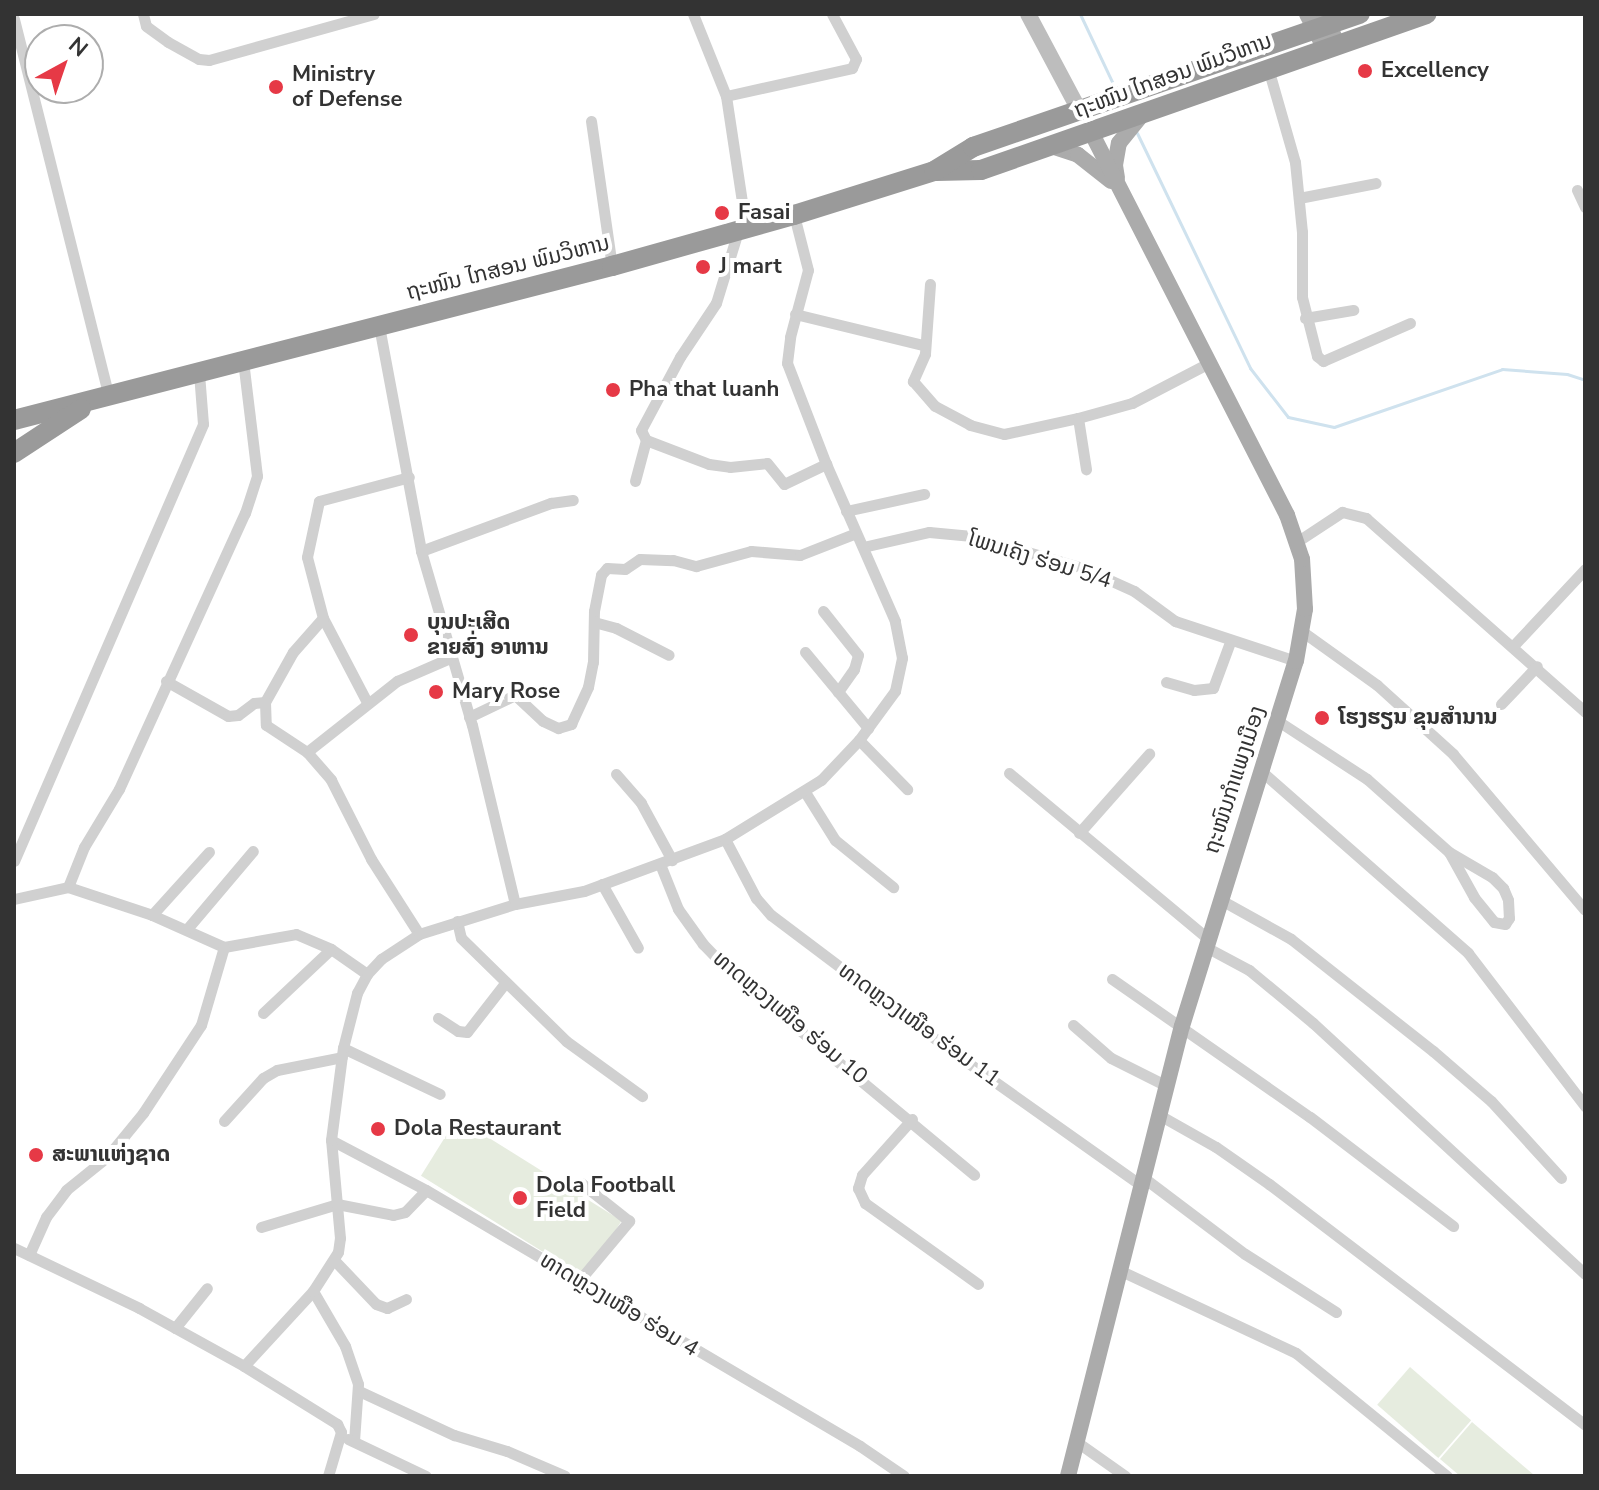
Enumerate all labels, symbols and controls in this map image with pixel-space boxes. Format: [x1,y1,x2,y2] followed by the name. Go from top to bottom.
[24,24,104,104] north arrow
[1070,28,1276,124] street label: ຖະໜົນ ໄກສອນ ພົມວິຫານ
[62,30,94,64] text: N
[1381,58,1489,84] place label: Excellency
[292,61,402,112] place label: Ministry of Defense
[1356,62,1374,80] marker: Excellency
[267,78,285,96] marker: Ministry of Defense
[738,200,790,226] place label: Fasai
[713,204,731,222] marker: Fasai
[404,230,612,306] street label: ຖະໜົນ ໄກສອນ ພົມວິຫານ
[719,254,782,280] place label: J mart
[694,258,712,276] marker: J mart
[629,377,779,403] place label: Pha that luanh
[604,381,622,399] marker: Pha that luanh
[965,526,1115,594] street label: ໂພນເຄັງ ຮ່ອມ 5/4
[427,609,549,660] place label: ບຸນປະເສີດ ຂາຍສົ່ງ ອາຫານ
[402,626,420,644] marker: ບຸນປະເສີດ ຂາຍສົ່ງ ອາຫານ
[452,679,560,705] place label: Mary Rose
[427,683,445,701] marker: Mary Rose
[1199,703,1271,857] street label: ຖະໜົນກຳແພງເມືອງ
[1338,705,1497,731] place label: ໂຮງຮຽນ ຂຸນສຳນານ
[1313,709,1331,727] marker: ໂຮງຮຽນ ຂຸນສຳນານ
[707,946,873,1090] street label: ທາດຫຼວງເໜືອ ຮ່ອມ 10
[833,957,1005,1093] street label: ທາດຫຼວງເໜືອ ຮ່ອມ 11
[394,1116,561,1142] place label: Dola Restaurant
[369,1120,387,1138] marker: Dola Restaurant
[52,1142,170,1168] place label: ສະພາແຫ່ງຊາດ
[27,1146,45,1164] marker: ສະພາແຫ່ງຊາດ
[536,1172,675,1224] place label: Dola Football Field
[511,1189,529,1207] marker: Dola Football Field
[535,1247,703,1363] street label: ທາດຫຼວງເໜືອ ຮ່ອມ 4

